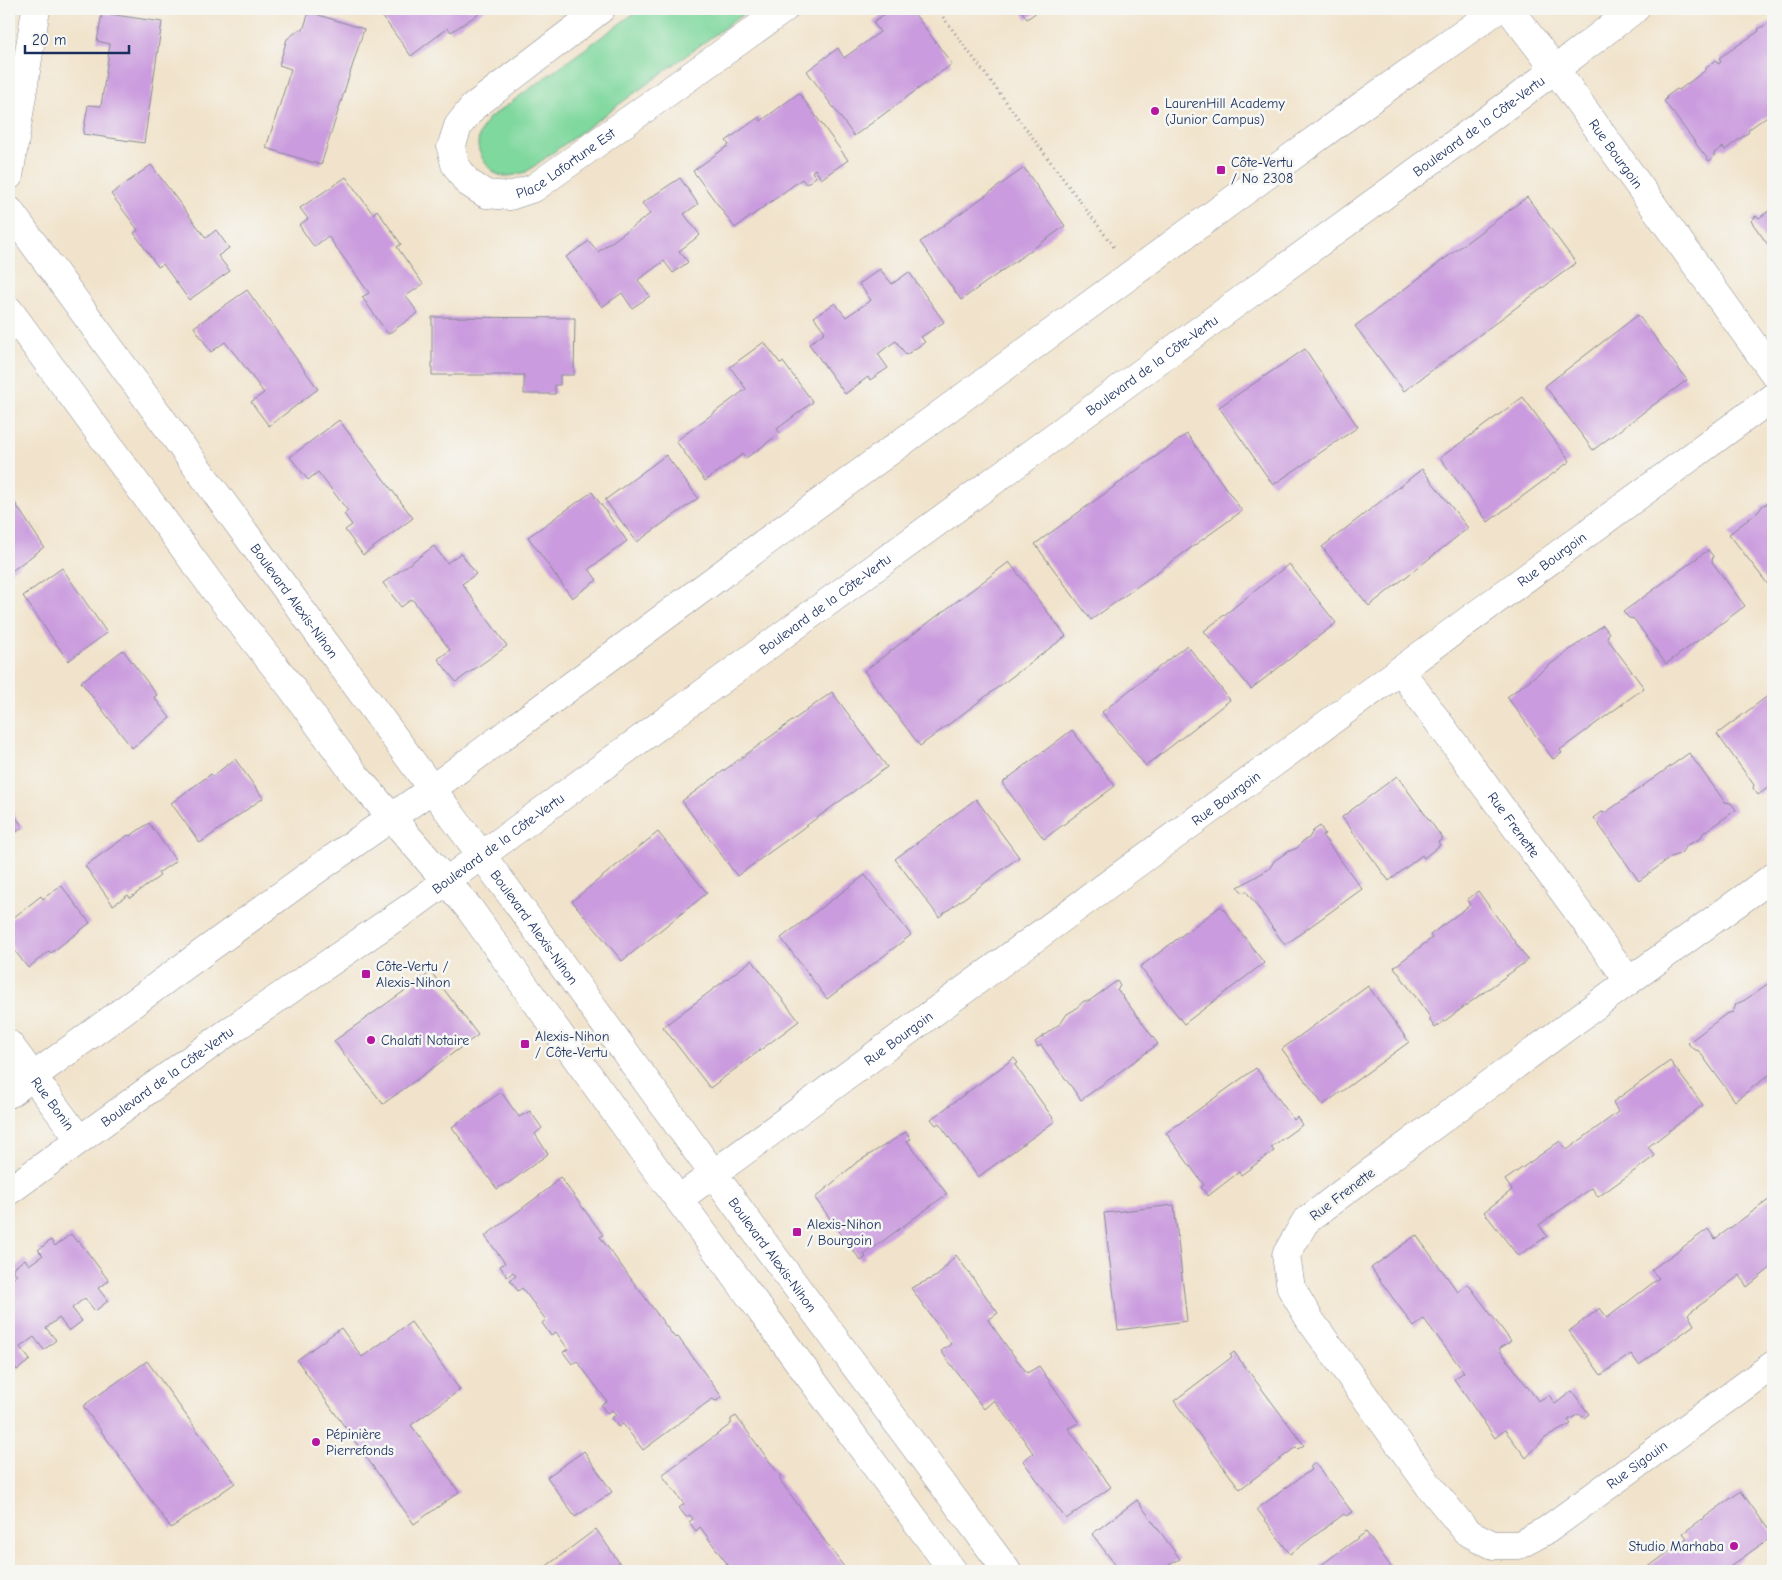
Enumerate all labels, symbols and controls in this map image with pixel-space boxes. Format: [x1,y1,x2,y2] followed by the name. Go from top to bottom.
[25,22,129,54] scale bar
[32,31,66,49] text: 20 m
[1410,72,1548,180] street label: Boulevard de la Côte-Vertu
[1165,95,1285,128] place label: LaurenHill Academy (Junior Campus)
[1149,105,1161,117] marker: LaurenHill Academy (Junior Campus)
[1585,116,1646,192] street label: Rue Bourgoin
[514,124,619,202] street label: Place Lafortune Est
[1231,154,1293,187] place label: Côte-Vertu / No 2308
[1215,164,1227,176] marker: Côte-Vertu / No 2308
[1083,312,1221,420] street label: Boulevard de la Côte-Vertu
[1514,529,1590,591] street label: Rue Bourgoin
[247,540,342,662] street label: Boulevard Alexis-Nihon
[756,551,895,659] street label: Boulevard de la Côte-Vertu
[1188,768,1264,829] street label: Rue Bourgoin
[1484,789,1543,861] street label: Rue Frenette
[429,790,568,898] street label: Boulevard de la Côte-Vertu
[486,867,581,988] street label: Boulevard Alexis-Nihon
[376,958,451,991] place label: Côte-Vertu / Alexis-Nihon
[360,968,372,980] marker: Côte-Vertu / Alexis-Nihon
[861,1008,937,1069] street label: Rue Bourgoin
[98,1023,237,1131] street label: Boulevard de la Côte-Vertu
[535,1028,610,1061] place label: Alexis-Nihon / Côte-Vertu
[381,1032,469,1049] place label: Chalati Notaire
[365,1034,377,1046] marker: Chalati Notaire
[519,1038,531,1050] marker: Alexis-Nihon / Côte-Vertu
[27,1074,78,1134] street label: Rue Bonin
[1306,1164,1378,1224] street label: Rue Frenette
[724,1194,820,1315] street label: Boulevard Alexis-Nihon
[807,1216,882,1249] place label: Alexis-Nihon / Bourgoin
[791,1226,803,1238] marker: Alexis-Nihon / Bourgoin
[326,1426,394,1459] place label: Pépinière Pierrefonds
[310,1436,322,1448] marker: Pépinière Pierrefonds
[1603,1437,1671,1493] street label: Rue Sigouin
[1628,1538,1724,1555] place label: Studio Marhaba
[1728,1540,1740,1552] marker: Studio Marhaba

